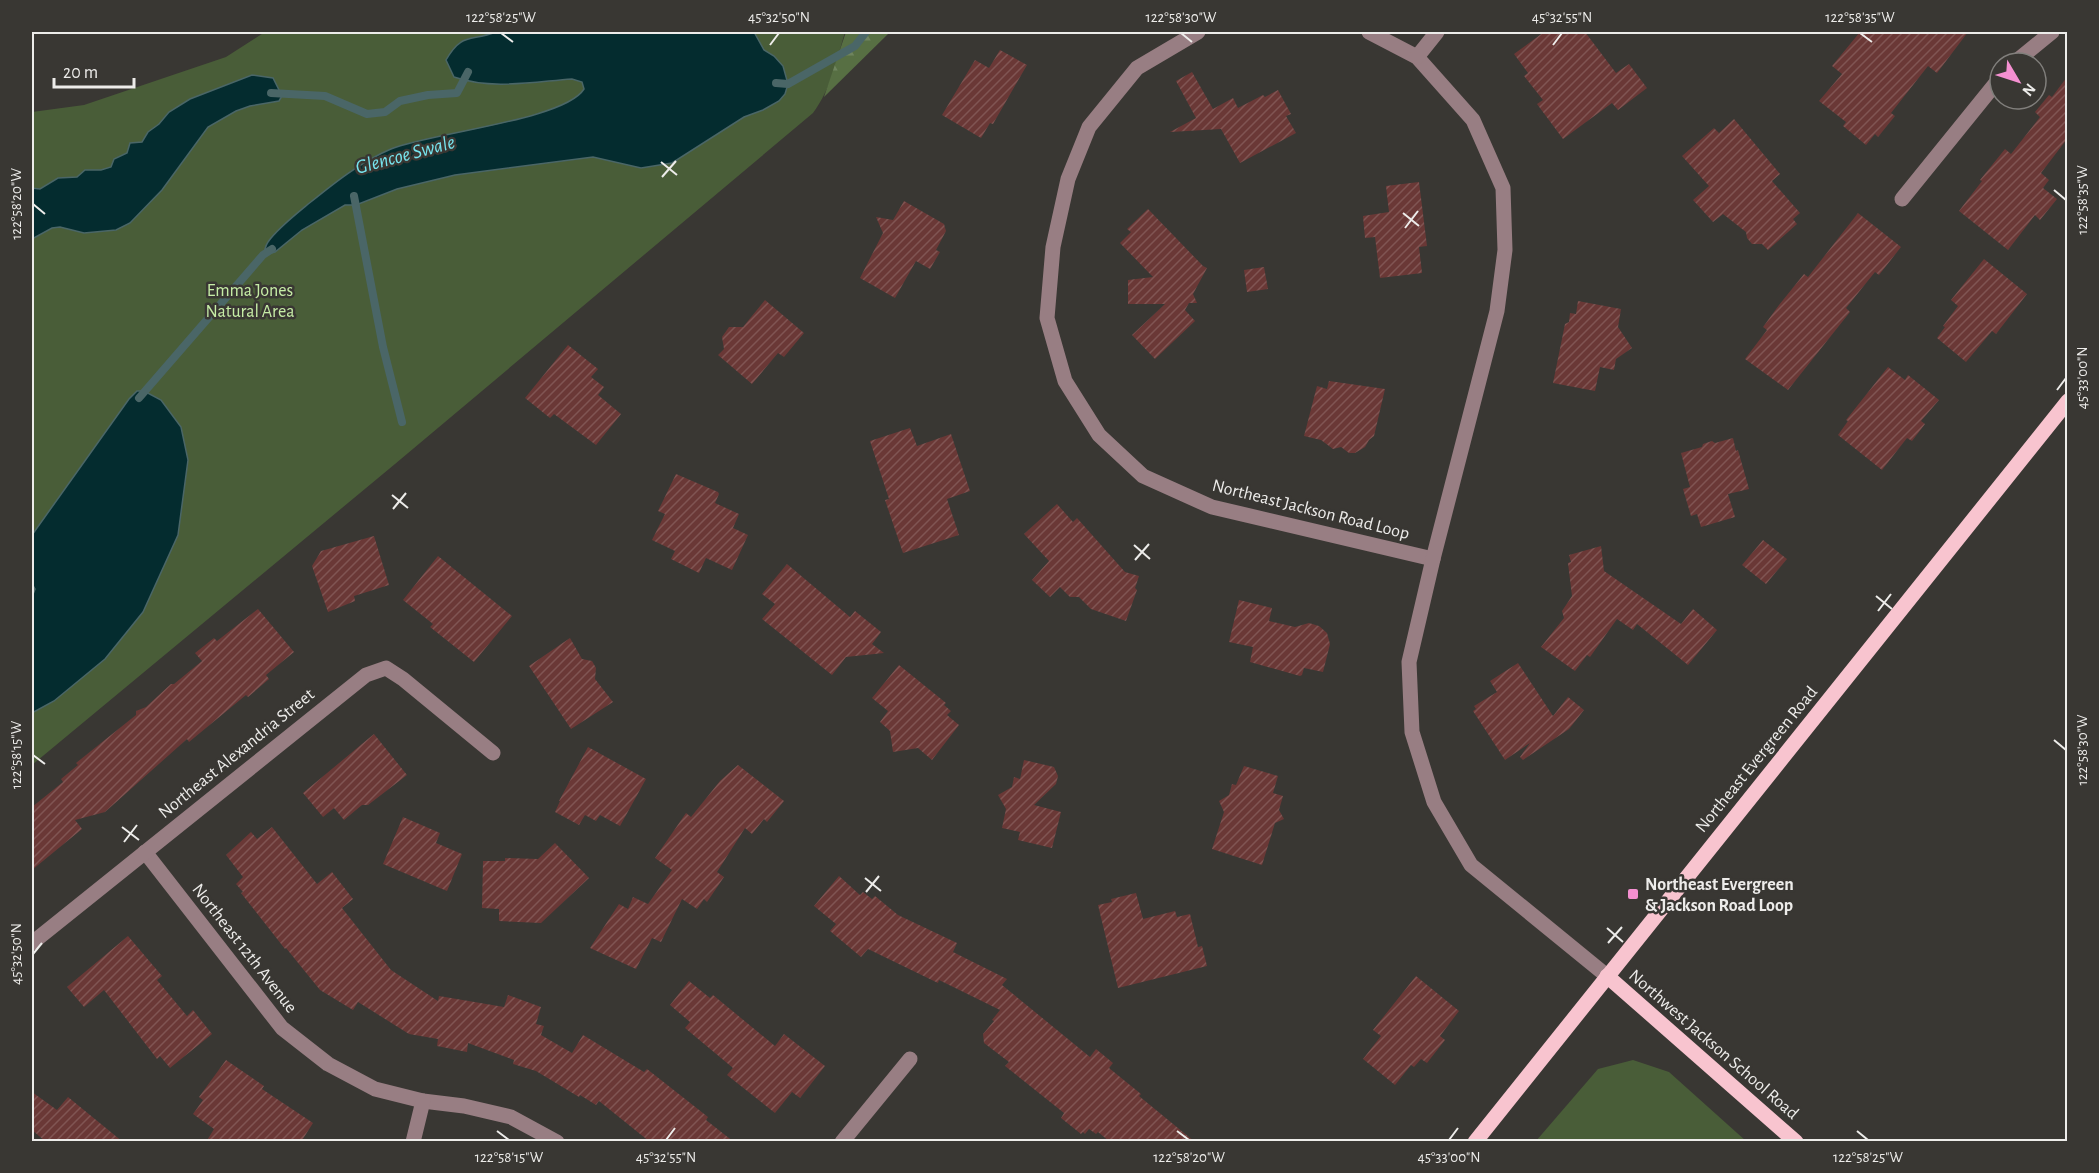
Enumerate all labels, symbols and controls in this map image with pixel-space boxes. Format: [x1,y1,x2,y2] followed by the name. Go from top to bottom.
[466,10,537,25] text: 122°58'25"W
[748,10,810,25] text: 45°32'50"N
[1146,10,1217,25] text: 122°58'30"W
[1532,10,1592,25] text: 45°32'55"N
[1825,10,1895,25] text: 122°58'35"W
[54,51,134,89] scale bar
[1988,51,2048,111] north arrow
[63,64,98,82] text: 20 m
[2019,80,2039,99] text: N
[353,132,457,178] water label: Glencoe Swale
[2075,165,2090,235] text: 122°58'35"W
[9,168,24,240] text: 122°58'20"W
[206,282,295,321] park label: Emma Jones Natural Area
[2075,346,2090,410] text: 45°33'00"N
[1210,477,1411,543] street label: Northeast Jackson Road Loop
[1692,683,1821,836] street label: Northeast Evergreen Road
[155,685,318,822] street label: Northeast Alexandria Street
[2075,714,2090,785] text: 122°58'30"W
[9,720,24,789] text: 122°58'15"W
[1645,876,1794,915] place label: Northeast Evergreen & Jackson Road Loop
[188,881,300,1017] street label: Northeast 12th Avenue
[1626,887,1640,901] marker: Northeast Evergreen & Jackson Road Loop
[9,923,24,985] text: 45°32'50"N
[1625,966,1802,1123] street label: Northwest Jackson School Road
[475,1150,544,1165] text: 122°58'15"W
[636,1150,696,1165] text: 45°32'55"N
[1153,1150,1225,1165] text: 122°58'20"W
[1417,1150,1481,1165] text: 45°33'00"N
[1833,1150,1904,1165] text: 122°58'25"W

